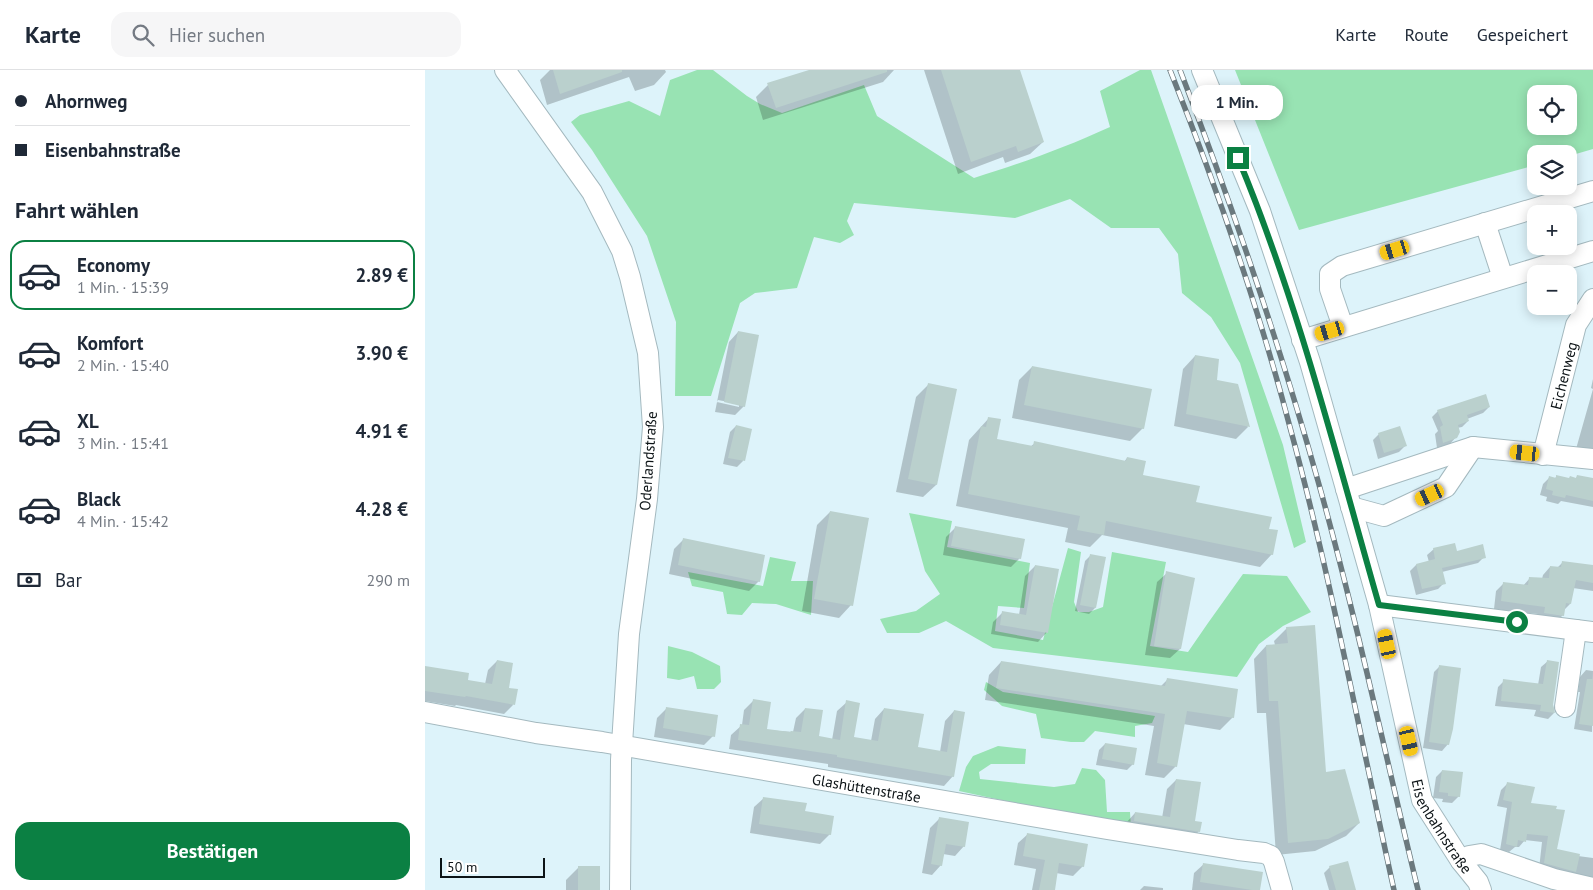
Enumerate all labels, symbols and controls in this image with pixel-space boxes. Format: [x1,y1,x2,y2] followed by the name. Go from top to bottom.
[111,12,461,57] search box
[25,19,81,50] text: Karte
[129,21,157,49] icon: search
[169,23,265,47] text: Hier suchen
[1335,23,1376,46] text: Karte
[1404,23,1449,46] text: Route
[1477,23,1568,46] text: Gespeichert
[1527,85,1577,315] map controls
[1527,85,1577,135] button: locate
[1192,86,1284,121] callout: 1 Min.
[45,89,127,113] text: Ahornweg
[1216,92,1258,112] text: 1 Min.
[45,138,181,162] text: Eisenbahnstraße
[1527,145,1577,195] button: layers
[1227,147,1249,169] route end
[15,196,139,224] text: Fahrt wählen
[1527,205,1577,255] button: +
[1378,238,1411,262] car
[17,253,62,298] icon: car
[77,253,150,277] text: Economy
[355,263,408,287] text: 2.89 €
[1527,265,1577,315] button: −
[77,277,169,297] text: 1 Min. · 15:39
[1313,319,1346,343] car
[17,331,62,376] icon: car
[77,331,143,355] text: Komfort
[1545,340,1581,411] street label: Eichenweg
[355,341,408,365] text: 3.90 €
[77,355,169,375] text: 2 Min. · 15:40
[17,409,62,454] icon: car
[77,409,99,433] text: XL
[635,411,661,511] street label: Oderlandstraße
[355,419,408,443] text: 4.91 €
[77,433,169,453] text: 3 Min. · 15:41
[1509,444,1540,462] car
[1413,482,1446,508] car
[17,487,62,532] icon: car
[77,487,121,511] text: Black
[355,497,408,521] text: 4.28 €
[77,511,169,531] text: 4 Min. · 15:42
[15,566,43,594] icon: cash
[55,568,82,592] text: Bar
[367,570,410,590] text: 290 m
[1506,611,1528,633] route start
[1376,628,1397,660] car
[1398,725,1419,757] car
[811,769,922,806] street label: Glashüttenstraße
[1408,777,1477,877] street label: Eisenbahnstraße
[15,822,410,880] button: Bestätigen
[440,855,545,878] scale bar
[447,858,477,876] text: 50 m

